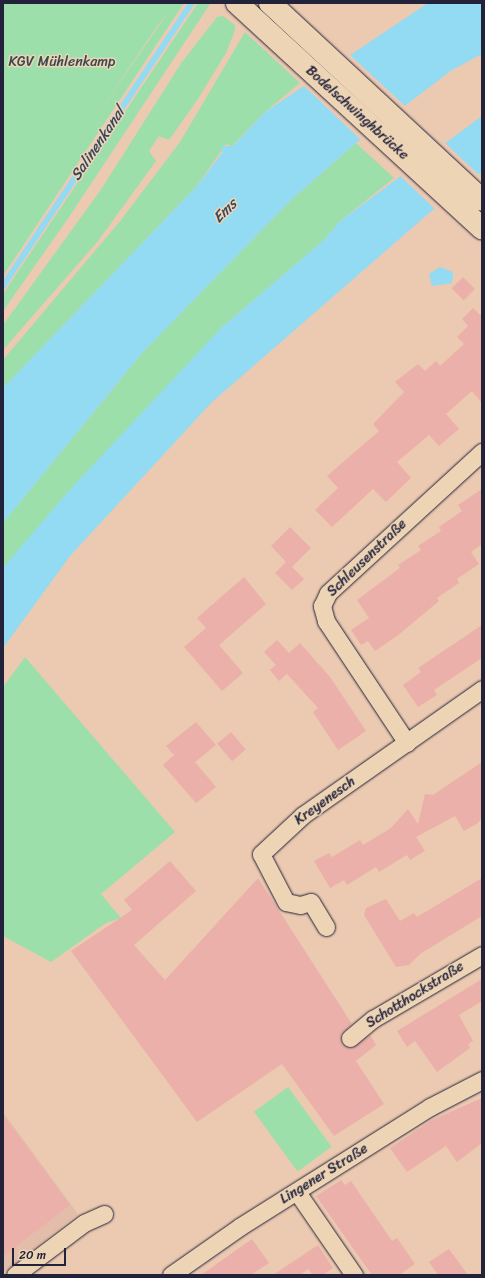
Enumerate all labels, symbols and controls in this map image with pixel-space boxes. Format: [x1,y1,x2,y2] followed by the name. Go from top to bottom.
[9,54,115,70] park label: KGV Mühlenkamp
[302,62,412,164] street label: Bodelschwinghbrücke
[67,104,129,184] water label: Salinenkanal
[209,195,241,227] water label: Ems
[324,516,410,600] street label: Schleusenstraße
[291,773,359,829] street label: Kreyenesch
[363,958,467,1032] street label: Schotthockstraße
[277,1140,371,1208] street label: Lingener Straße
[14,1240,68,1266] scale bar
[19,1244,46,1266] text: 20 m

